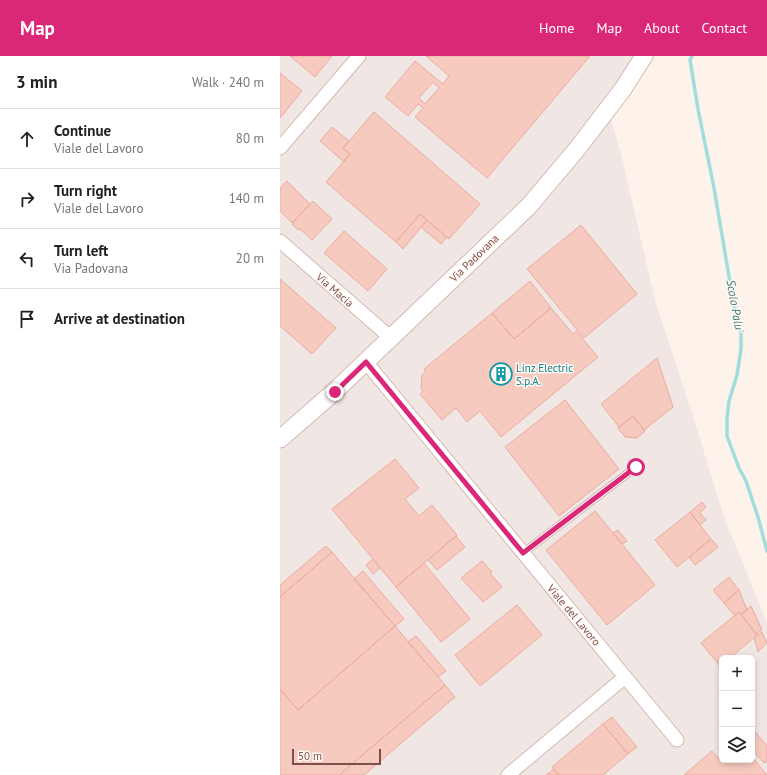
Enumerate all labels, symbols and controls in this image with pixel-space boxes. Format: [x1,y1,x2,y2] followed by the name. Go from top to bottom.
[20,16,55,40] text: Map
[539,19,574,37] text: Home
[596,19,622,37] text: Map
[644,19,680,37] text: About
[702,19,747,37] text: Contact
[16,71,57,93] text: 3 min
[192,74,264,91] text: Walk · 240 m
[54,121,111,140] text: Continue
[16,128,38,150] icon: ahead
[236,130,264,147] text: 80 m
[54,140,143,157] text: Viale del Lavoro
[54,181,117,200] text: Turn right
[16,188,38,210] icon: right
[229,190,264,207] text: 140 m
[54,200,143,217] text: Viale del Lavoro
[446,231,501,286] street label: Via Padovana
[54,241,108,260] text: Turn left
[16,248,38,270] icon: left
[236,250,264,267] text: 20 m
[54,260,128,277] text: Via Padovana
[313,269,357,310] street label: Via Macia
[723,278,748,334] water label: Scolo Palu'
[16,308,38,330] icon: arrive
[54,309,185,328] text: Arrive at destination
[488,361,514,387] building icon: Linz Electric S.p.A.
[516,361,573,388] place label: Linz Electric S.p.A.
[326,383,344,401] route end
[627,458,645,476] route start
[544,581,604,649] street label: Viale del Lavoro
[719,655,755,763] map controls
[719,655,755,691] button: +
[719,691,755,727] button: −
[719,727,755,763] button: layers
[292,747,381,766] scale bar
[298,749,322,763] text: 50 m

